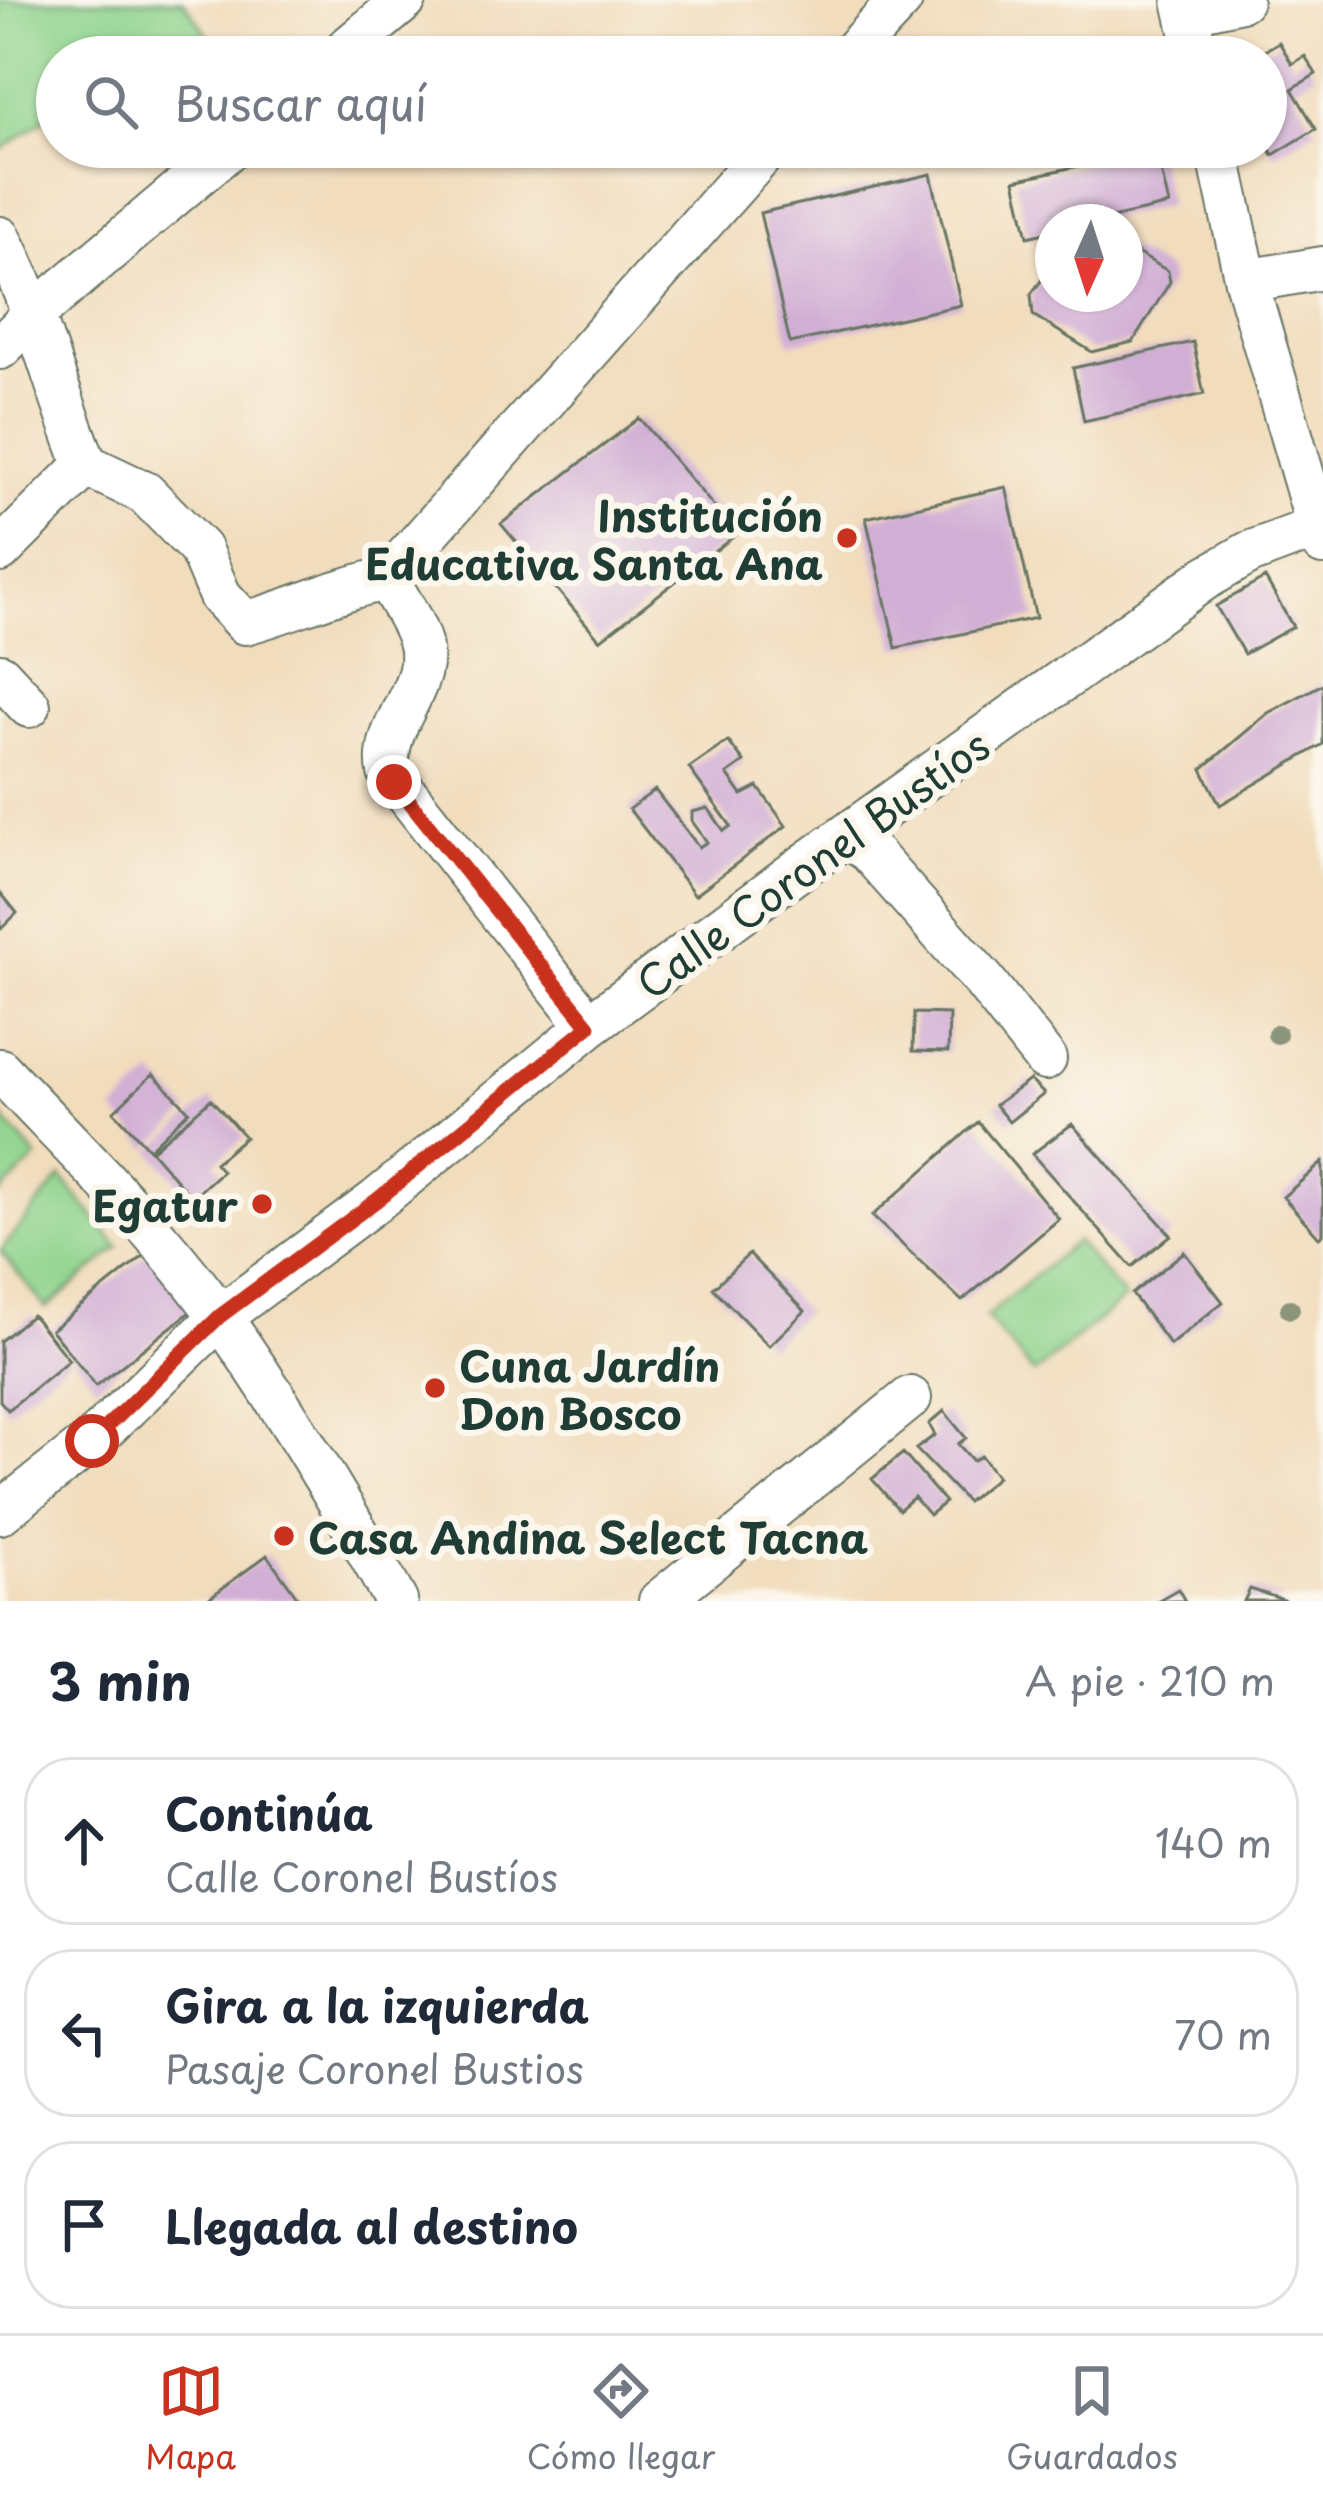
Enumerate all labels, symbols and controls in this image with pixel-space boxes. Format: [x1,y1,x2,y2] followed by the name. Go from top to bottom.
[36,36,1287,168] search box
[174,68,427,136] text: Buscar aquí
[78,69,144,135] icon: search
[1035,204,1143,312] north arrow
[365,483,824,594] place label: Institución Educativa Santa Ana
[834,525,860,551] marker: Institución Educativa Santa Ana
[622,713,1002,1013] street label: Calle Coronel Bustíos
[367,755,421,809] route end
[92,1173,238,1236] place label: Egatur
[249,1191,275,1217] marker: Egatur
[459,1333,720,1444] place label: Cuna Jardín Don Bosco
[422,1375,448,1401] marker: Cuna Jardín Don Bosco
[65,1414,119,1468] route start
[308,1505,869,1568] place label: Casa Andina Select Tacna
[271,1523,297,1549] marker: Casa Andina Select Tacna
[48,1641,192,1718] text: 3 min
[1025,1650,1275,1709] text: A pie · 210 m
[165,1778,373,1846] text: Continúa
[51,1808,117,1874] icon: ahead
[1155,1812,1272,1871] text: 140 m
[165,1846,558,1905] text: Calle Coronel Bustíos
[165,1970,589,2038] text: Gira a la izquierda
[51,2000,117,2066] icon: left
[1174,2004,1272,2063] text: 70 m
[165,2038,584,2097] text: Pasaje Coronel Bustios
[165,2191,578,2259] text: Llegada al destino
[51,2192,117,2258] icon: arrive
[145,2358,236,2480] tab: Mapa
[527,2358,715,2480] tab: Cómo llegar
[1006,2358,1178,2480] tab: Guardados

